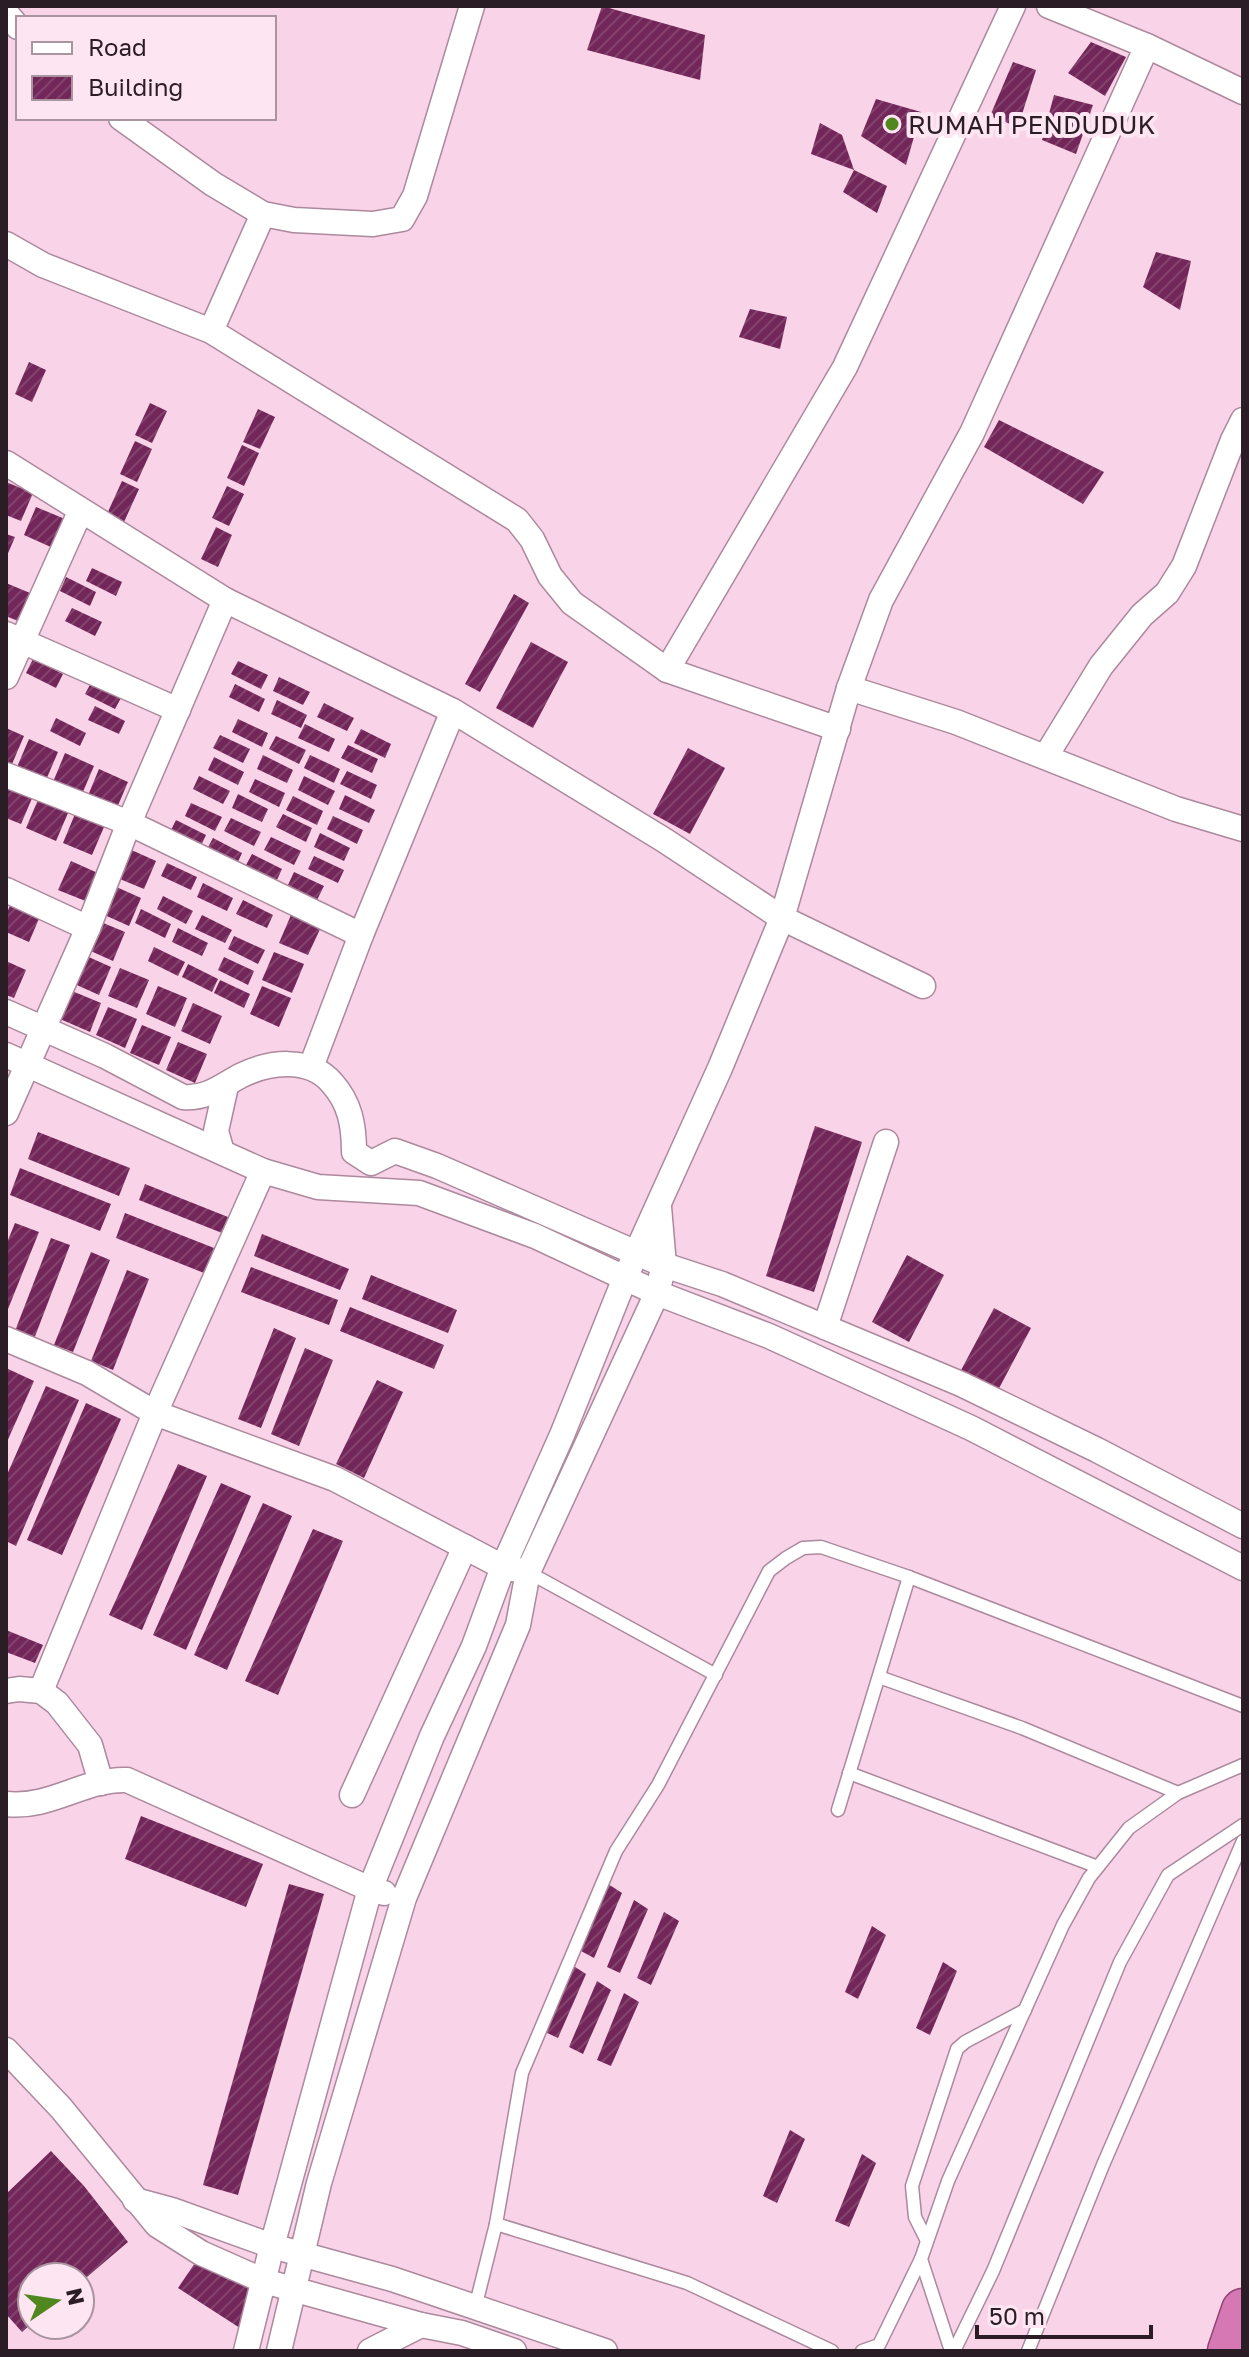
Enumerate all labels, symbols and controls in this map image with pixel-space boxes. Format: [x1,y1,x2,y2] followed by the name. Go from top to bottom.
[16,16,276,120] legend
[88,32,147,61] text: Road
[88,72,183,101] text: Building
[908,109,1155,140] place label: RUMAH PENDUDUK
[883,115,901,133] marker: RUMAH PENDUDUK
[16,2261,96,2341] north arrow
[61,2285,91,2308] text: N
[977,2289,1151,2339] scale bar
[989,2301,1045,2330] text: 50 m

